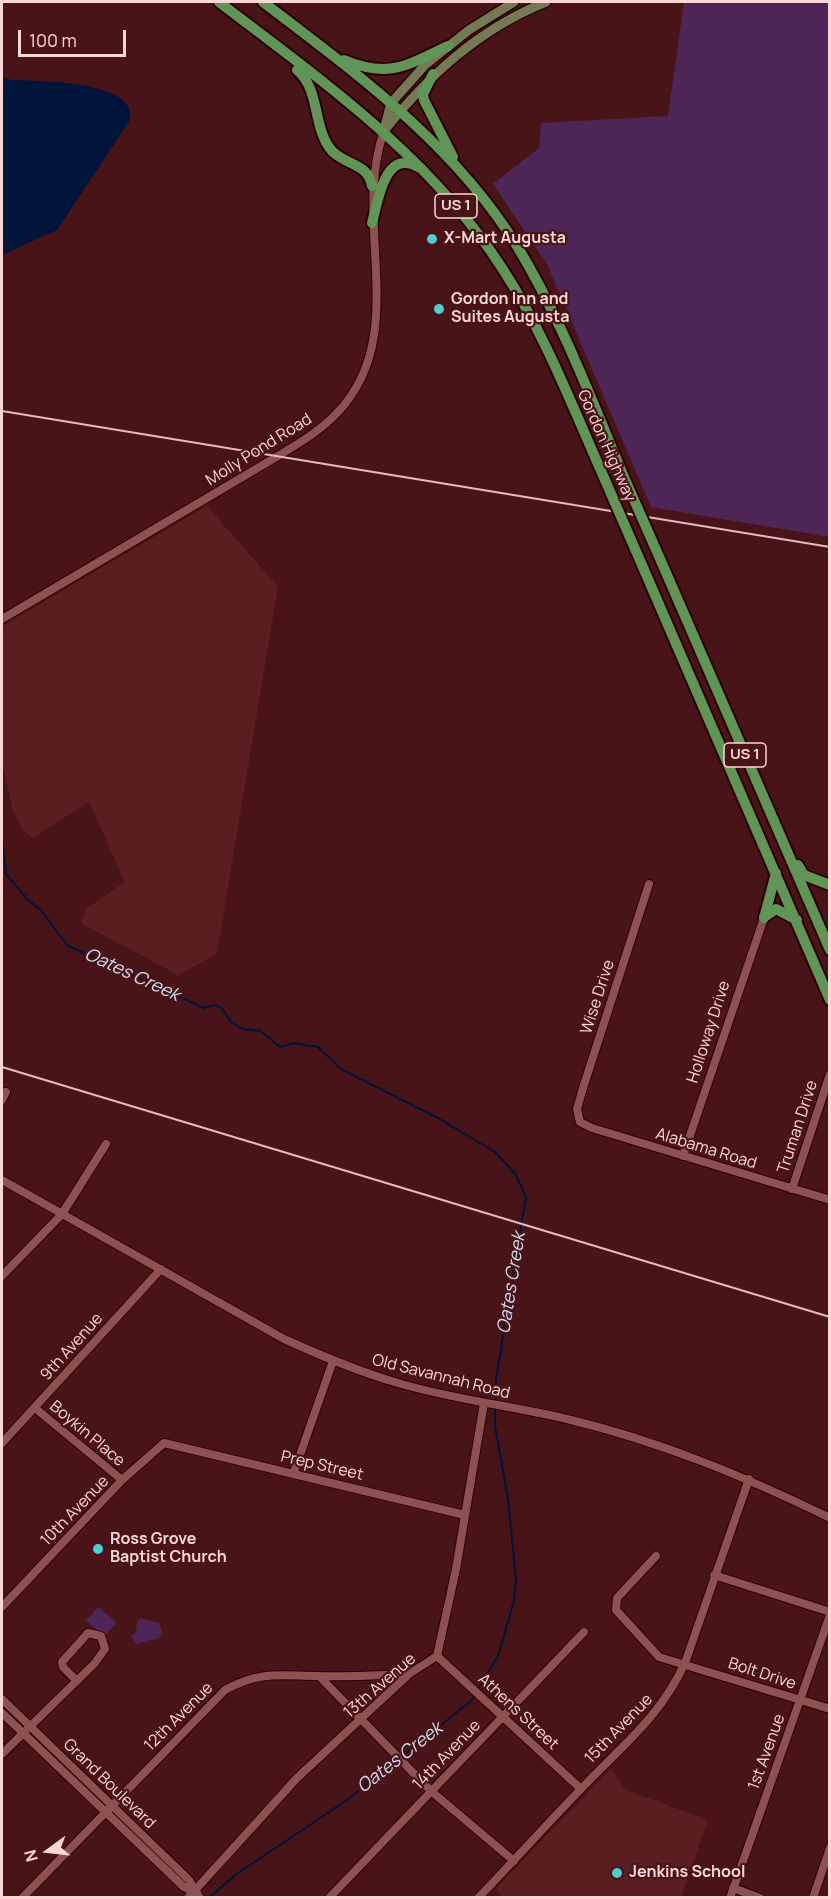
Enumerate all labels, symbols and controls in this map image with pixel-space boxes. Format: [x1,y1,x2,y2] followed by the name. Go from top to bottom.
[21,18,129,56] scale bar
[29,28,77,52] text: 100 m
[435,194,477,218] road number: US 1
[444,229,566,249] place label: X-Mart Augusta
[425,232,439,246] marker: X-Mart Augusta
[451,290,569,328] place label: Gordon Inn and Suites Augusta
[432,302,446,316] marker: Gordon Inn and Suites Augusta
[573,387,639,505] street label: Gordon Highway
[203,410,315,490] street label: Molly Pond Road
[724,743,766,767] road number: US 1
[81,944,183,1006] water label: Oates Creek
[577,958,619,1036] street label: Wise Drive
[683,978,735,1086] street label: Holloway Drive
[774,1078,822,1176] street label: Truman Drive
[653,1125,759,1173] street label: Alabama Road
[493,1231,531,1335] water label: Oates Creek
[37,1309,107,1385] street label: 9th Avenue
[370,1351,512,1403] street label: Old Savannah Road
[46,1397,128,1471] street label: Boykin Place
[279,1447,365,1485] street label: Prep Street
[37,1472,113,1550] street label: 10th Avenue
[110,1530,227,1568] place label: Ross Grove Baptist Church
[91,1542,105,1556] marker: Ross Grove Baptist Church
[340,1650,420,1722] street label: 13th Avenue
[726,1654,798,1694] street label: Bolt Drive
[474,1670,562,1754] street label: Athens Street
[141,1679,217,1755] street label: 12th Avenue
[581,1690,657,1768] street label: 15th Avenue
[744,1712,790,1792] street label: 1st Avenue
[409,1716,485,1794] street label: 14th Avenue
[353,1718,447,1798] water label: Oates Creek
[59,1735,159,1833] street label: Grand Boulevard
[18,1821,78,1881] north arrow
[18,1847,43,1864] text: N
[629,1863,745,1883] place label: Jenkins School
[610,1866,624,1880] marker: Jenkins School

